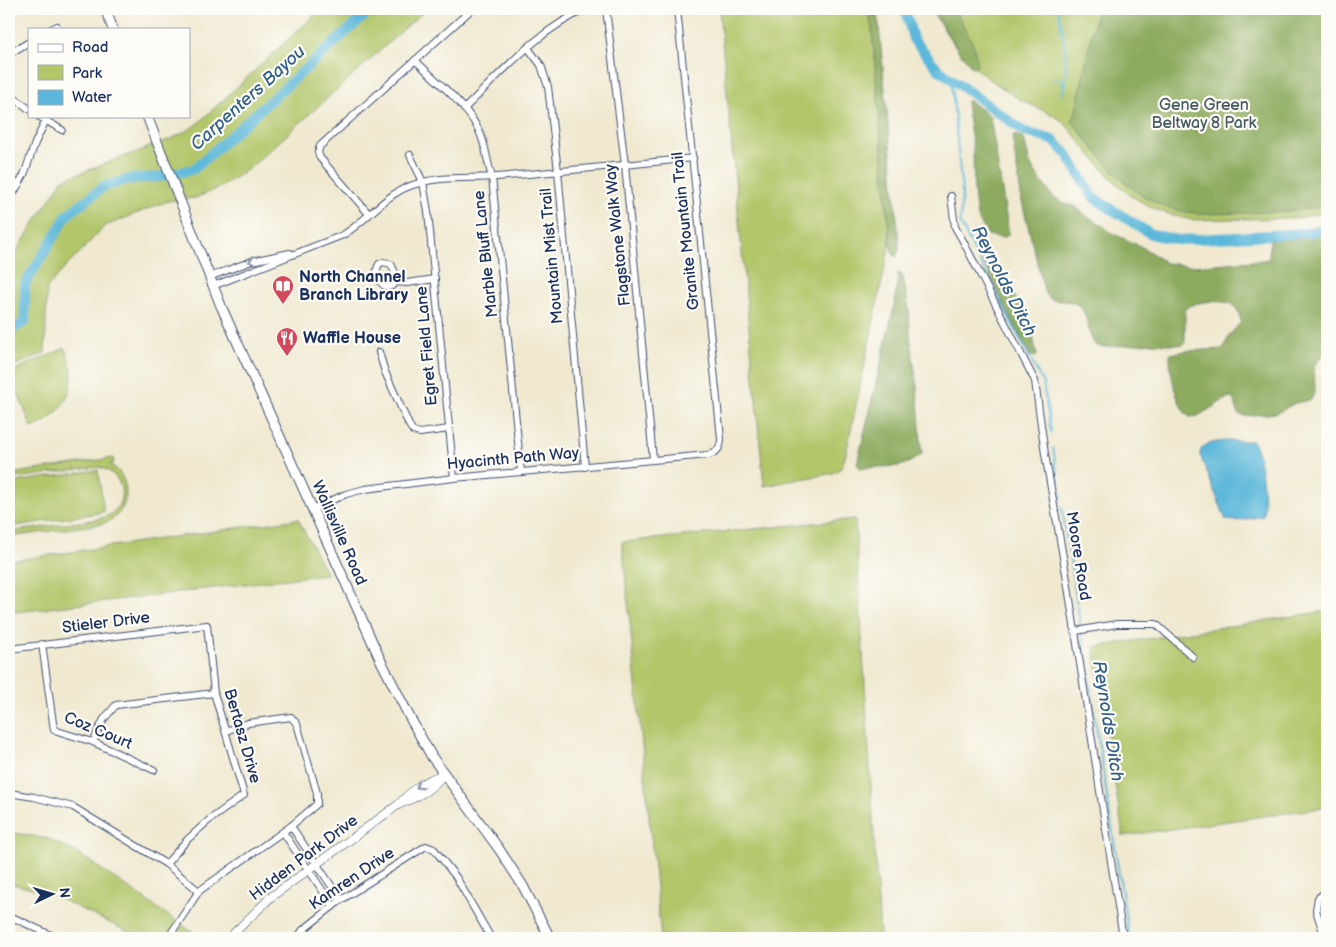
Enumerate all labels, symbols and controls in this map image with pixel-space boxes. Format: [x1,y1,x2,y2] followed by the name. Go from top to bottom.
[28,28,190,118] legend
[72,38,108,57] text: Road
[186,41,310,155] water label: Carpenters Bayou
[72,64,103,83] text: Park
[72,88,112,107] text: Water
[1152,96,1257,133] park label: Gene Green Beltway 8 Park
[668,151,704,311] street label: Granite Mountain Trail
[601,162,635,307] street label: Flagstone Walk Way
[537,187,567,325] street label: Mountain Mist Trail
[470,189,502,318] street label: Marble Bluff Lane
[967,222,1041,340] water label: Reynolds Ditch
[248,256,257,266] one-way arrow
[299,268,409,305] place label: North Channel Branch Library
[271,274,295,305] library icon: North Channel Branch Library
[412,285,442,407] street label: Egret Field Lane
[275,326,299,357] restaurant icon: Waffle House
[303,329,401,348] place label: Waffle House
[446,444,581,474] street label: Hyacinth Path Way
[307,478,371,588] street label: Wallisville Road
[1062,510,1094,602] street label: Moore Road
[61,608,152,638] street label: Stieler Drive
[1088,659,1128,783] water label: Reynolds Ditch
[219,687,265,786] street label: Bertasz Drive
[61,708,135,754] street label: Coz Court
[415,780,424,789] one-way arrow
[246,811,362,905] street label: Hidden Park Drive
[306,843,398,914] street label: Kamren Drive
[28,870,78,920] north arrow
[56,887,73,899] text: N

